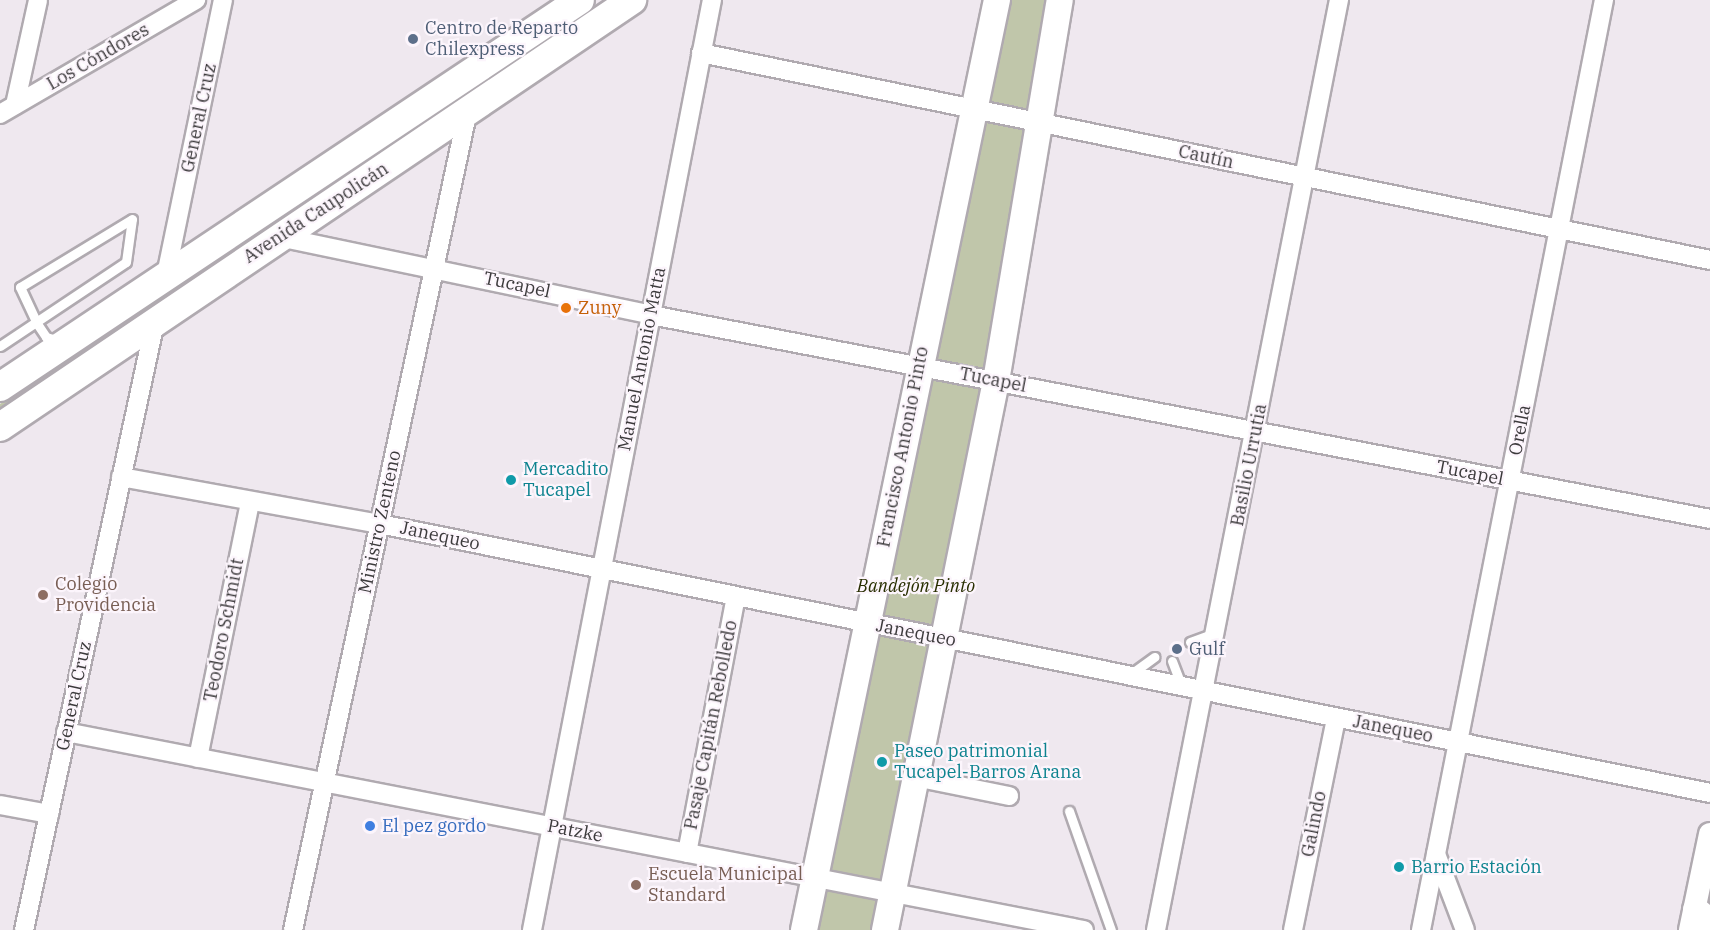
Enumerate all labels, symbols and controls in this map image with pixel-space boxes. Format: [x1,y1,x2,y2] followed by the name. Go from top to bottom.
[425,18,578,60] place label: Centro de Reparto Chilexpress
[43,19,153,95] street label: Los Cóndores
[406,32,420,46] marker: Centro de Reparto Chilexpress
[177,61,221,175] street label: General Cruz
[1176,141,1236,173] street label: Cautín
[239,158,393,268] street label: Avenida Caupolicán
[614,265,670,453] street label: Manuel Antonio Matta
[482,267,552,303] street label: Tucapel
[578,297,621,319] place label: Zuny
[559,301,573,315] marker: Zuny
[873,345,933,549] street label: Francisco Antonio Pinto
[958,363,1028,397] street label: Tucapel
[1227,402,1271,528] street label: Basilio Urrutia
[1505,403,1535,457] street label: Orella
[354,448,406,596] street label: Ministro Zenteno
[1435,456,1505,490] street label: Tucapel
[523,459,608,502] place label: Mercadito Tucapel
[504,473,518,487] marker: Mercadito Tucapel
[398,517,482,555] street label: Janequeo
[200,557,248,703] street label: Teodoro Schmidt
[55,574,156,616] place label: Colegio Providencia
[857,575,975,597] park label: Bandejón Pinto
[36,588,50,602] marker: Colegio Providencia
[874,615,958,651] street label: Janequeo
[680,618,742,832] street label: Pasaje Capitán Rebolledo
[1189,638,1225,660] place label: Gulf
[52,639,96,753] street label: General Cruz
[1170,642,1184,656] marker: Gulf
[1351,711,1435,747] street label: Janequeo
[894,741,1081,783] place label: Paseo patrimonial Tucapel-Barros Arana
[875,755,889,769] marker: Paseo patrimonial Tucapel-Barros Arana
[1297,789,1331,859] street label: Galindo
[382,815,486,837] place label: El pez gordo
[545,815,605,847] street label: Patzke
[363,819,377,833] marker: El pez gordo
[1411,856,1542,878] place label: Barrio Estación
[1392,860,1406,874] marker: Barrio Estación
[648,864,803,906] place label: Escuela Municipal Standard
[629,878,643,892] marker: Escuela Municipal Standard

